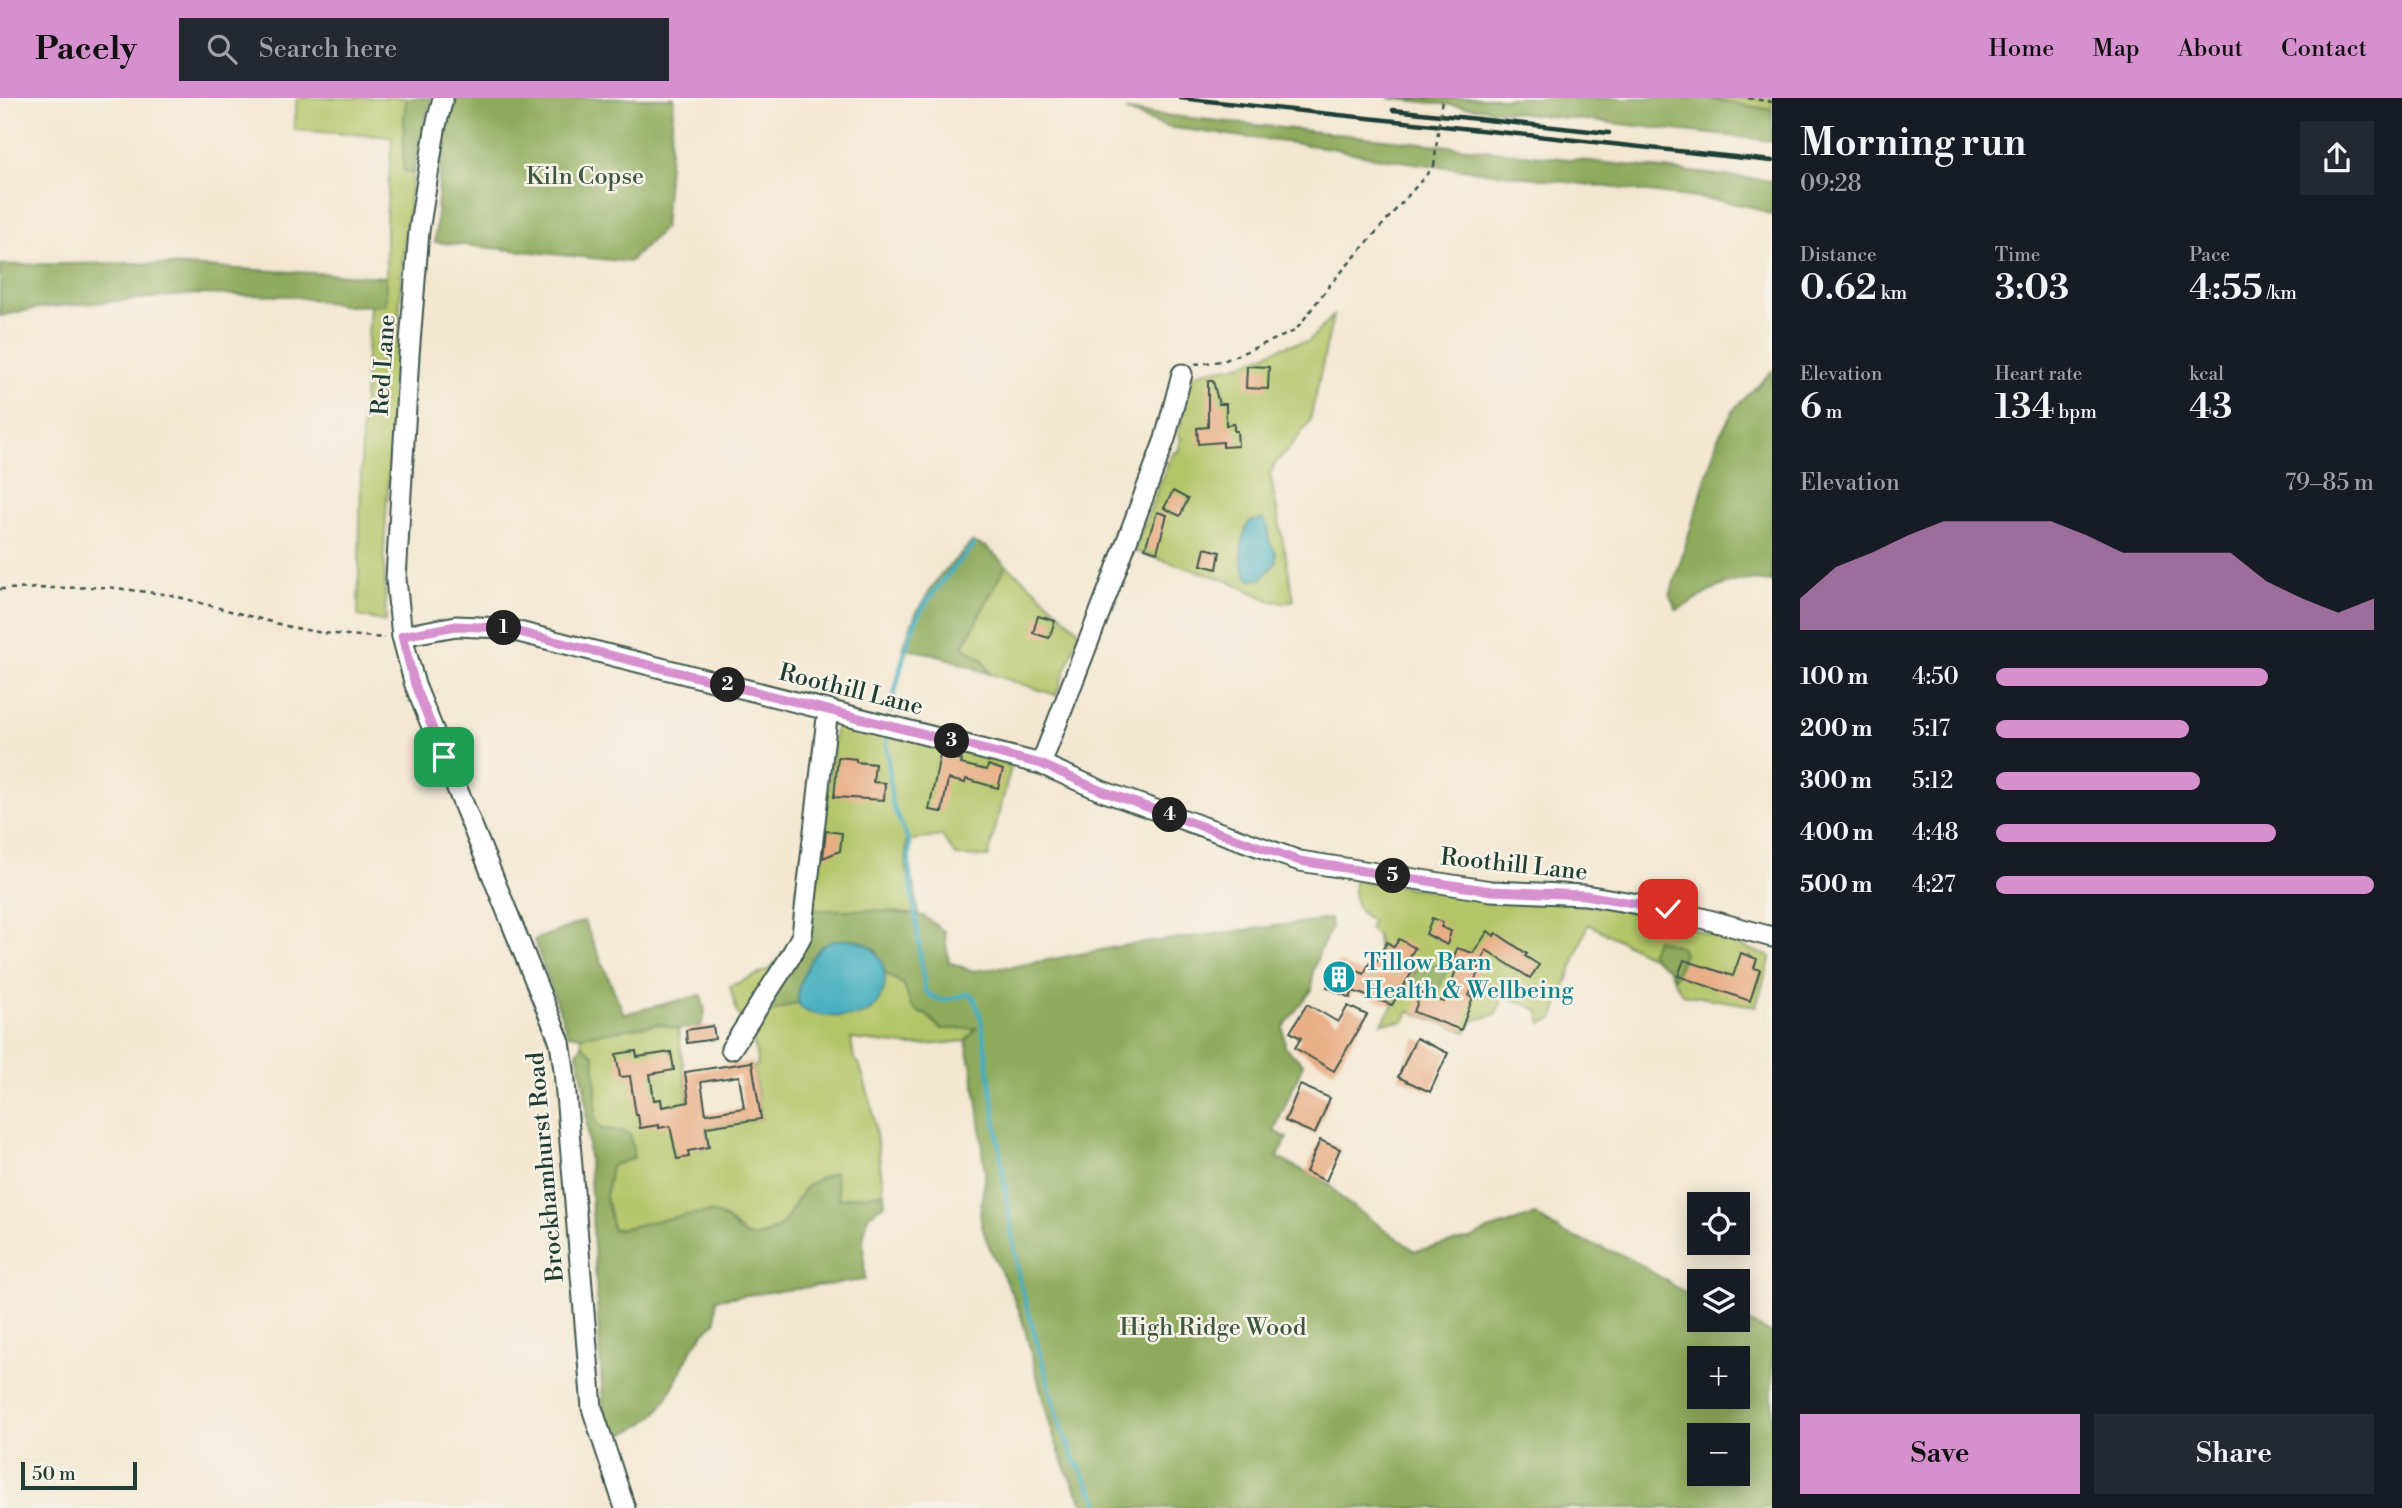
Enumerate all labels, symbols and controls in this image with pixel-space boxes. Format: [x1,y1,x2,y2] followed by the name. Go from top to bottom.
[179,18,669,81] search box
[35,29,137,70] text: Pacely
[203,30,241,68] icon: search
[259,33,397,65] text: Search here
[1989,34,2054,64] text: Home
[2092,34,2140,64] text: Map
[2178,34,2243,64] text: About
[2281,34,2367,64] text: Contact
[1800,120,2026,167] text: Morning run
[2300,121,2374,195] button: share
[526,162,644,192] park label: Kiln Copse
[1800,170,1862,198] text: 09:28
[1800,243,1877,267] text: Distance
[1995,243,2040,267] text: Time
[2189,243,2230,267] text: Pace
[1800,267,1877,310] text: 0.62
[1995,267,2069,310] text: 3:03
[2189,267,2263,310] text: 4:55
[1877,281,1907,305] text: km
[2263,281,2297,305] text: /km
[365,313,403,417] street label: Red Lane
[1800,362,1882,386] text: Elevation
[1995,362,2082,386] text: Heart rate
[2189,362,2224,386] text: kcal
[1800,386,1822,429] text: 6
[1995,386,2055,429] text: 134
[2189,386,2232,429] text: 43
[1822,400,1842,424] text: m
[2055,400,2097,424] text: bpm
[1800,469,1900,497] text: Elevation
[2285,469,2374,497] text: 79–85 m
[486,610,522,646] pin: 1
[499,615,508,639] text: 1
[776,658,926,722] street label: Roothill Lane
[1800,663,1868,691] text: 100 m
[1912,663,1959,691] text: 4:50
[710,668,746,702] pin: 2
[722,672,733,696] text: 2
[1800,715,1872,743] text: 200 m
[1912,715,1950,743] text: 5:17
[934,724,970,758] pin: 3
[414,727,474,787] pin
[946,728,957,752] text: 3
[425,738,463,776] icon: arrive
[1800,767,1872,795] text: 300 m
[1912,767,1953,795] text: 5:12
[1152,798,1188,832] pin: 4
[1163,802,1176,826] text: 4
[1800,819,1873,847] text: 400 m
[1912,819,1959,847] text: 4:48
[1439,842,1589,888] street label: Roothill Lane
[1376,858,1410,894] pin: 5
[1387,863,1398,887] text: 5
[1800,871,1872,899] text: 500 m
[1912,871,1956,899] text: 4:27
[1638,879,1698,939] pin
[1649,890,1687,928] icon: check
[1364,948,1574,1006] place label: Tillow Barn Health & Wellbeing
[1320,958,1358,996] building icon: Tillow Barn Health & Wellbeing
[521,1050,571,1284] street label: Brockhamhurst Road
[1687,1192,1750,1486] map controls
[1687,1192,1750,1255] button: locate
[1687,1269,1750,1332] button: layers
[1120,1313,1307,1343] park label: High Ridge Wood
[1687,1346,1750,1409] button: +
[1800,1414,2080,1494] button: Save
[2094,1414,2374,1494] button: Share
[1687,1423,1750,1486] button: −
[21,1459,136,1491] scale bar
[32,1462,76,1486] text: 50 m

